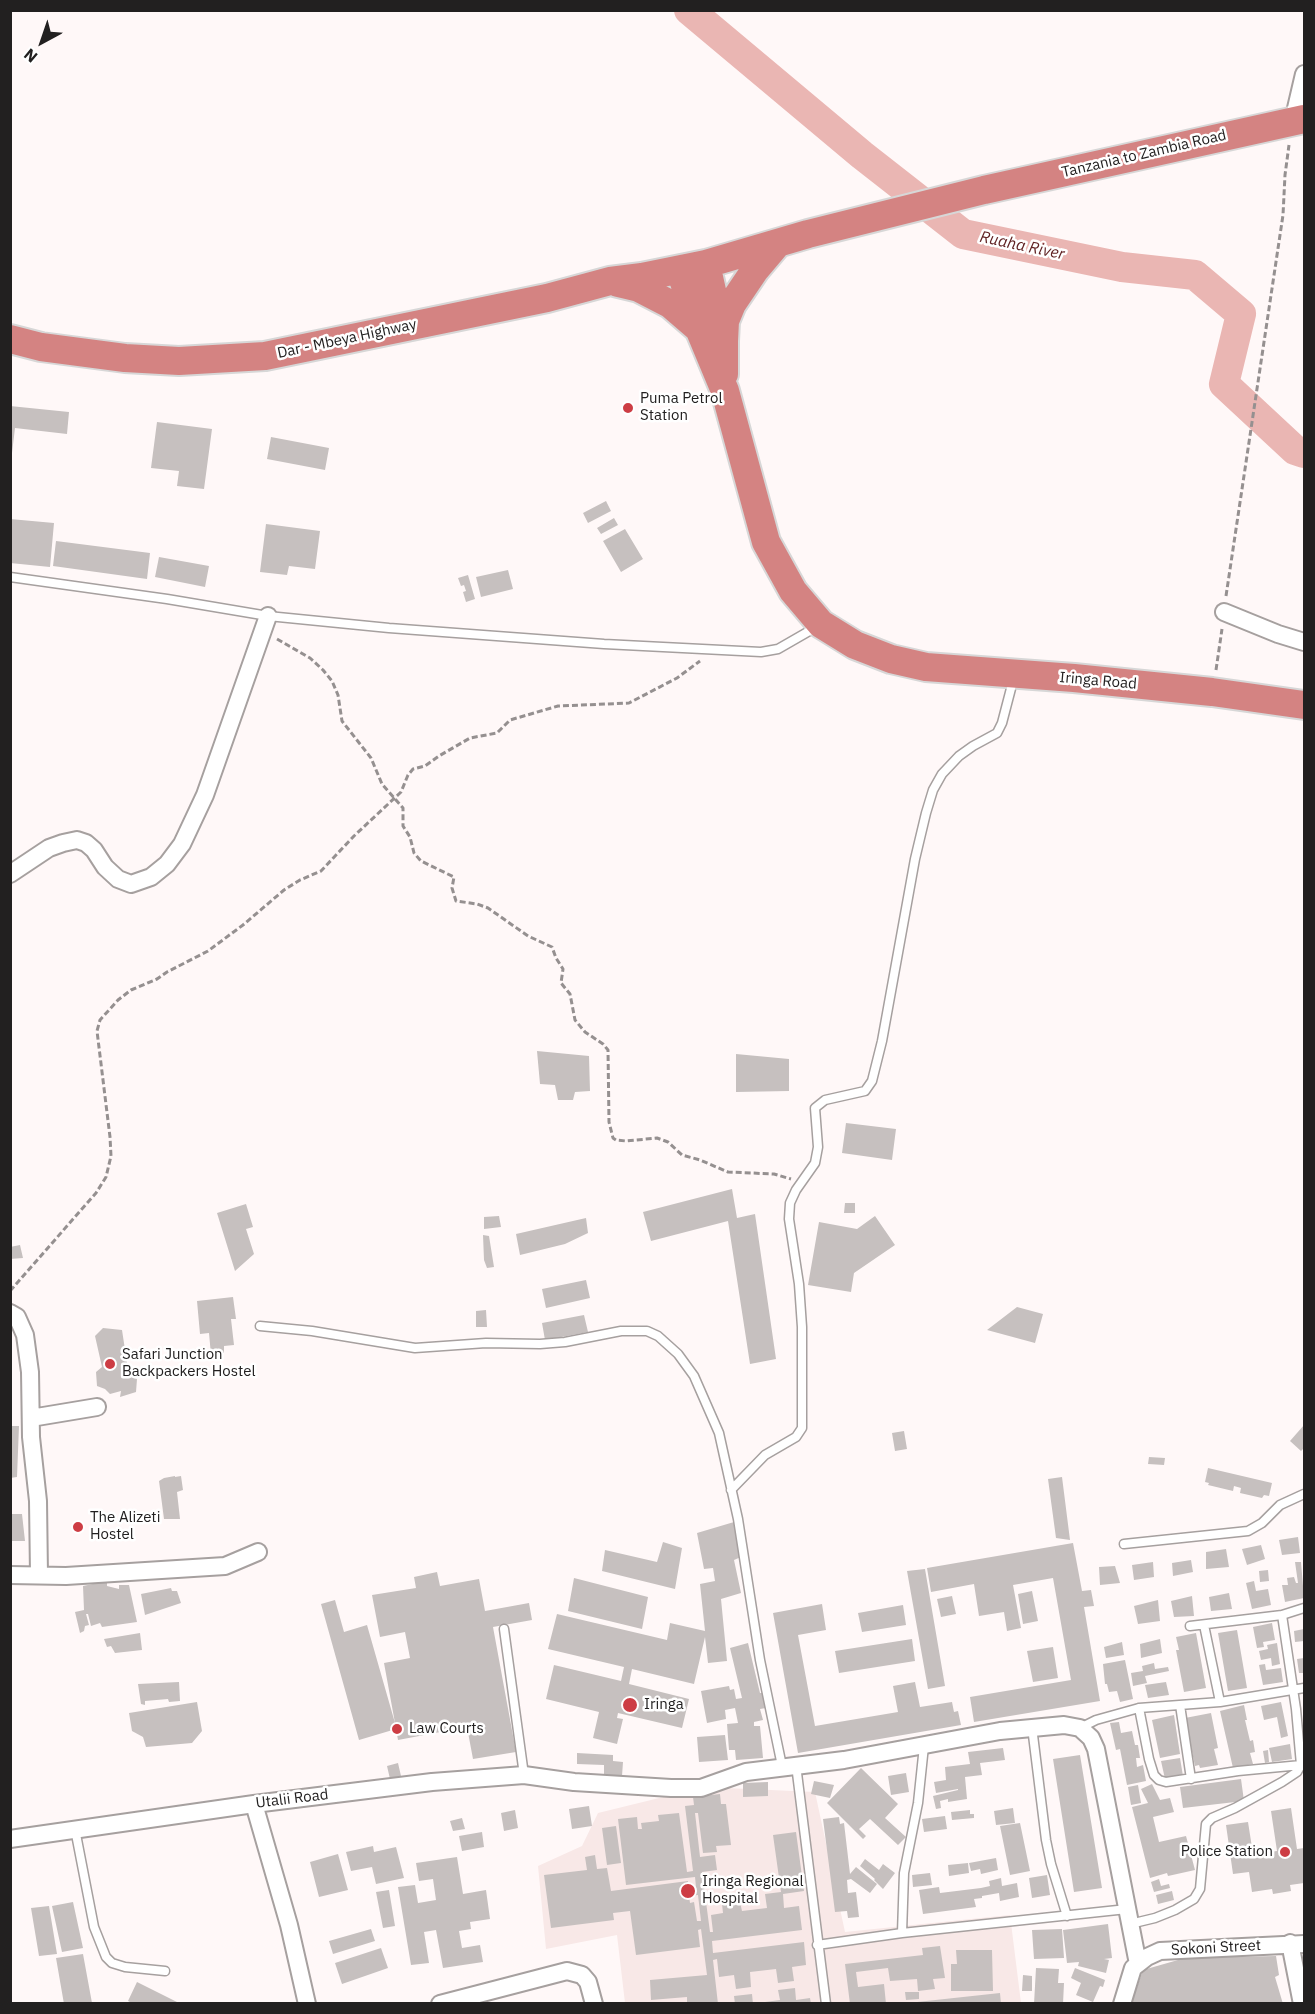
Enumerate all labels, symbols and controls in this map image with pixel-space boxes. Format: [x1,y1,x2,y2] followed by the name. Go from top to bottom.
[12,12,72,72] north arrow
[20,44,41,67] text: N
[1060,126,1228,182] street label: Tanzania to Zambia Road
[978,228,1066,264] water label: Ruaha River
[276,315,418,363] street label: Dar - Mbeya Highway
[640,390,722,425] place label: Puma Petrol Station
[621,401,635,415] marker: Puma Petrol Station
[1059,669,1137,693] street label: Iringa Road
[122,1346,255,1381] place label: Safari Junction Backpackers Hostel
[103,1357,117,1371] marker: Safari Junction Backpackers Hostel
[90,1509,160,1544] place label: The Alizeti Hostel
[71,1520,85,1534] marker: The Alizeti Hostel
[621,1696,639,1714] marker: Iringa
[644,1696,684,1714] place label: Iringa
[409,1720,484,1738] place label: Law Courts
[390,1722,404,1736] marker: Law Courts
[255,1786,329,1812] street label: Utalii Road
[1181,1843,1273,1861] place label: Police Station
[1278,1845,1292,1859] marker: Police Station
[702,1873,803,1908] place label: Iringa Regional Hospital
[679,1882,697,1900] marker: Iringa Regional Hospital
[1171,1937,1261,1959] street label: Sokoni Street

